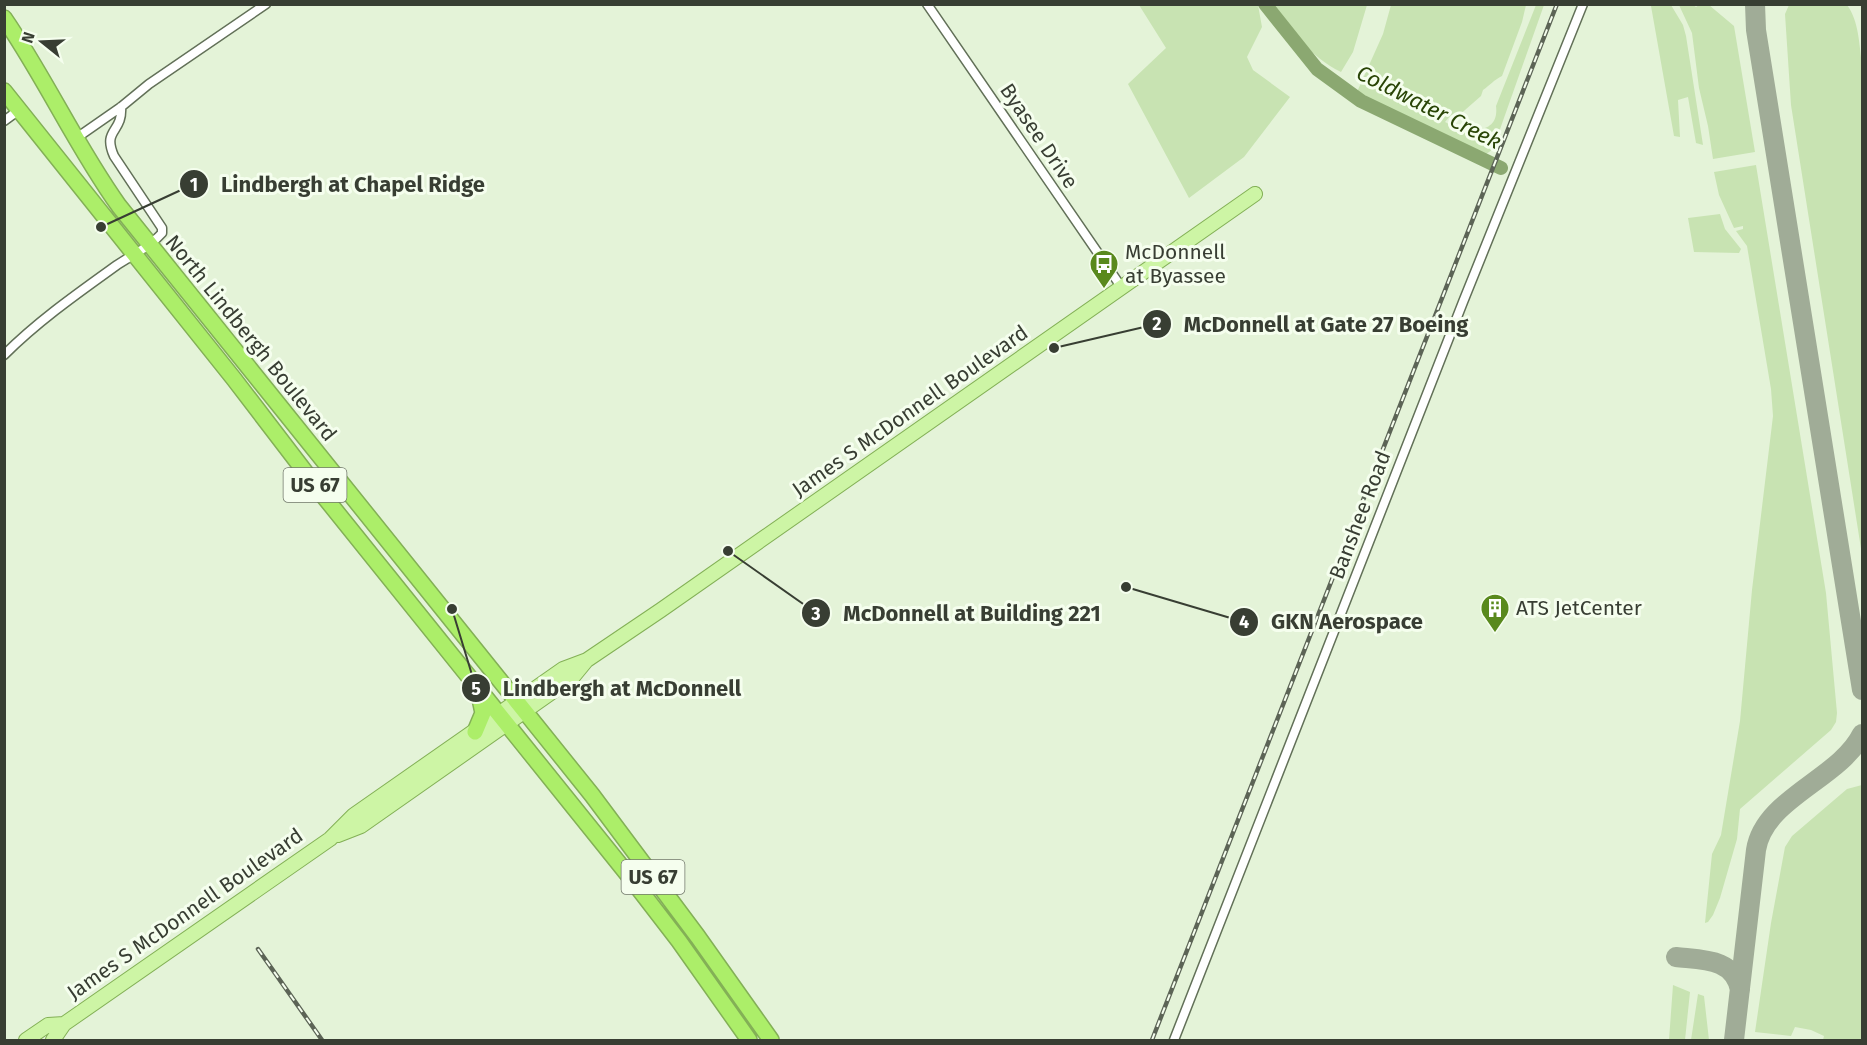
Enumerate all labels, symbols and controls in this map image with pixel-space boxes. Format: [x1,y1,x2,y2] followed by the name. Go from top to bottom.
[12,12,72,72] north arrow
[18,30,39,45] text: N
[1352,59,1506,155] water label: Coldwater Creek
[994,78,1084,194] street label: Byasee Drive
[179,164,497,204] callout: Lindbergh at Chapel Ridge
[221,171,485,198] text: Lindbergh at Chapel Ridge
[190,174,198,196] text: 1
[160,230,342,446] street label: North Lindbergh Boulevard
[1125,239,1226,289] place label: McDonnell at Byassee
[1088,248,1120,290] bus stop icon: McDonnell at Byassee
[1142,304,1480,344] callout: McDonnell at Gate 27 Boeing
[1184,311,1469,338] text: McDonnell at Gate 27 Boeing
[1152,313,1162,335] text: 2
[787,320,1033,502] street label: James S McDonnell Boulevard
[1324,447,1396,583] street label: Banshee Road
[284,468,346,502] road number: US 67
[1479,592,1511,634] building icon: ATS JetCenter
[801,593,1113,633] callout: McDonnell at Building 221
[1516,595,1642,621] place label: ATS JetCenter
[843,600,1101,627] text: McDonnell at Building 221
[1229,602,1435,642] callout: GKN Aerospace
[810,603,821,625] text: 3
[1271,608,1423,635] text: GKN Aerospace
[1239,611,1249,633] text: 4
[461,668,753,708] callout: Lindbergh at McDonnell
[503,675,742,702] text: Lindbergh at McDonnell
[471,678,481,700] text: 5
[62,823,308,1005] street label: James S McDonnell Boulevard
[622,860,684,894] road number: US 67

